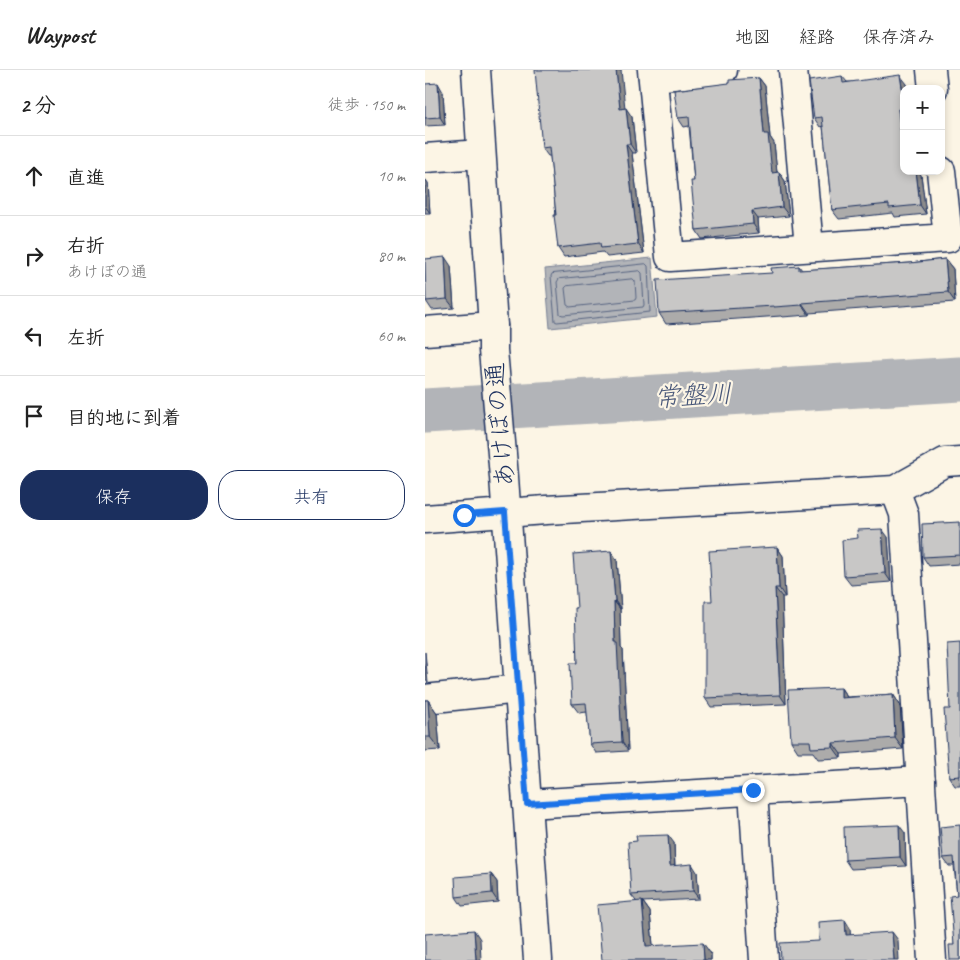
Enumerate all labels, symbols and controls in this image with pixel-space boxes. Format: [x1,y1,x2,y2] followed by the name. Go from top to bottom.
[25,20,95,50] text: Waypost
[735,26,771,48] text: 地図
[799,26,835,48] text: 経路
[863,26,935,48] text: 保存済み
[900,85,945,175] map controls
[900,85,945,130] button: +
[20,92,56,118] text: 2 分
[328,95,405,115] text: 徒歩 · 150 m
[900,130,945,175] button: −
[20,162,48,190] icon: ahead
[67,166,105,190] text: 直進
[378,166,405,186] text: 10 m
[67,234,105,258] text: 右折
[20,242,48,270] icon: right
[378,246,405,266] text: 80 m
[67,262,147,282] text: あけぼの通
[20,322,48,350] icon: left
[67,326,105,350] text: 左折
[378,326,405,346] text: 60 m
[479,361,521,489] street label: あけぼの通
[653,377,733,414] water label: 常盤川
[20,402,48,430] icon: arrive
[67,406,181,430] text: 目的地に到着
[20,470,208,520] button: 保存
[218,470,405,520] button: 共有
[453,504,476,527] route start
[742,779,765,802] route end

